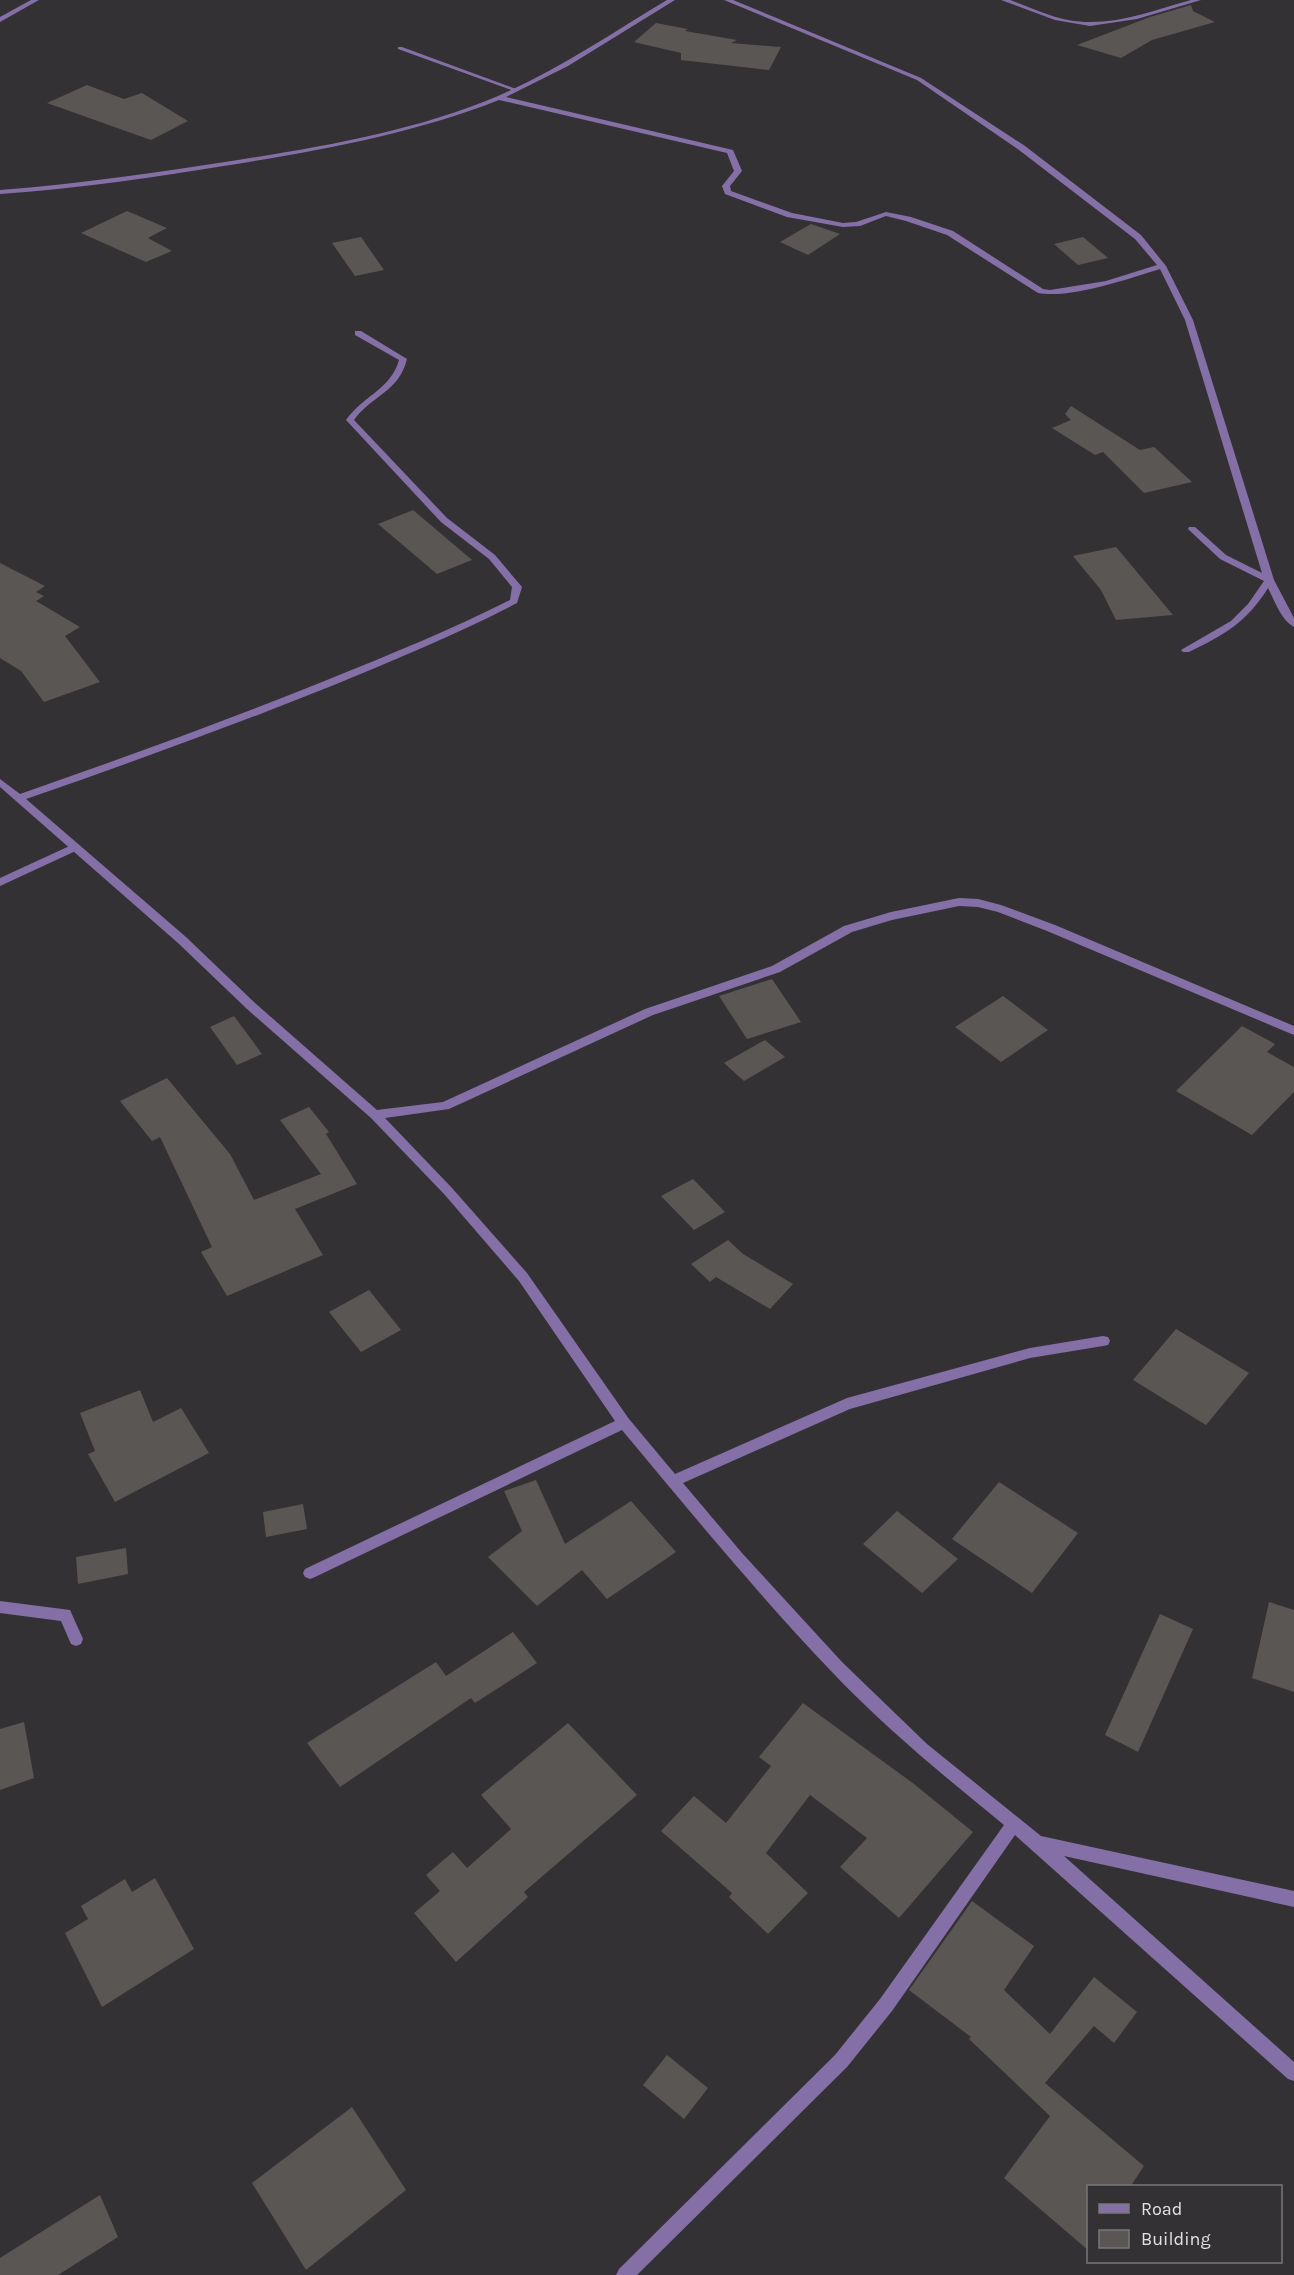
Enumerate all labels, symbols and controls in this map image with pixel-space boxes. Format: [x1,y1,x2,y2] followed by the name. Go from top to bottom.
[1087,2185,1282,2263] legend
[1141,2198,1182,2220] text: Road
[1141,2228,1211,2250] text: Building

